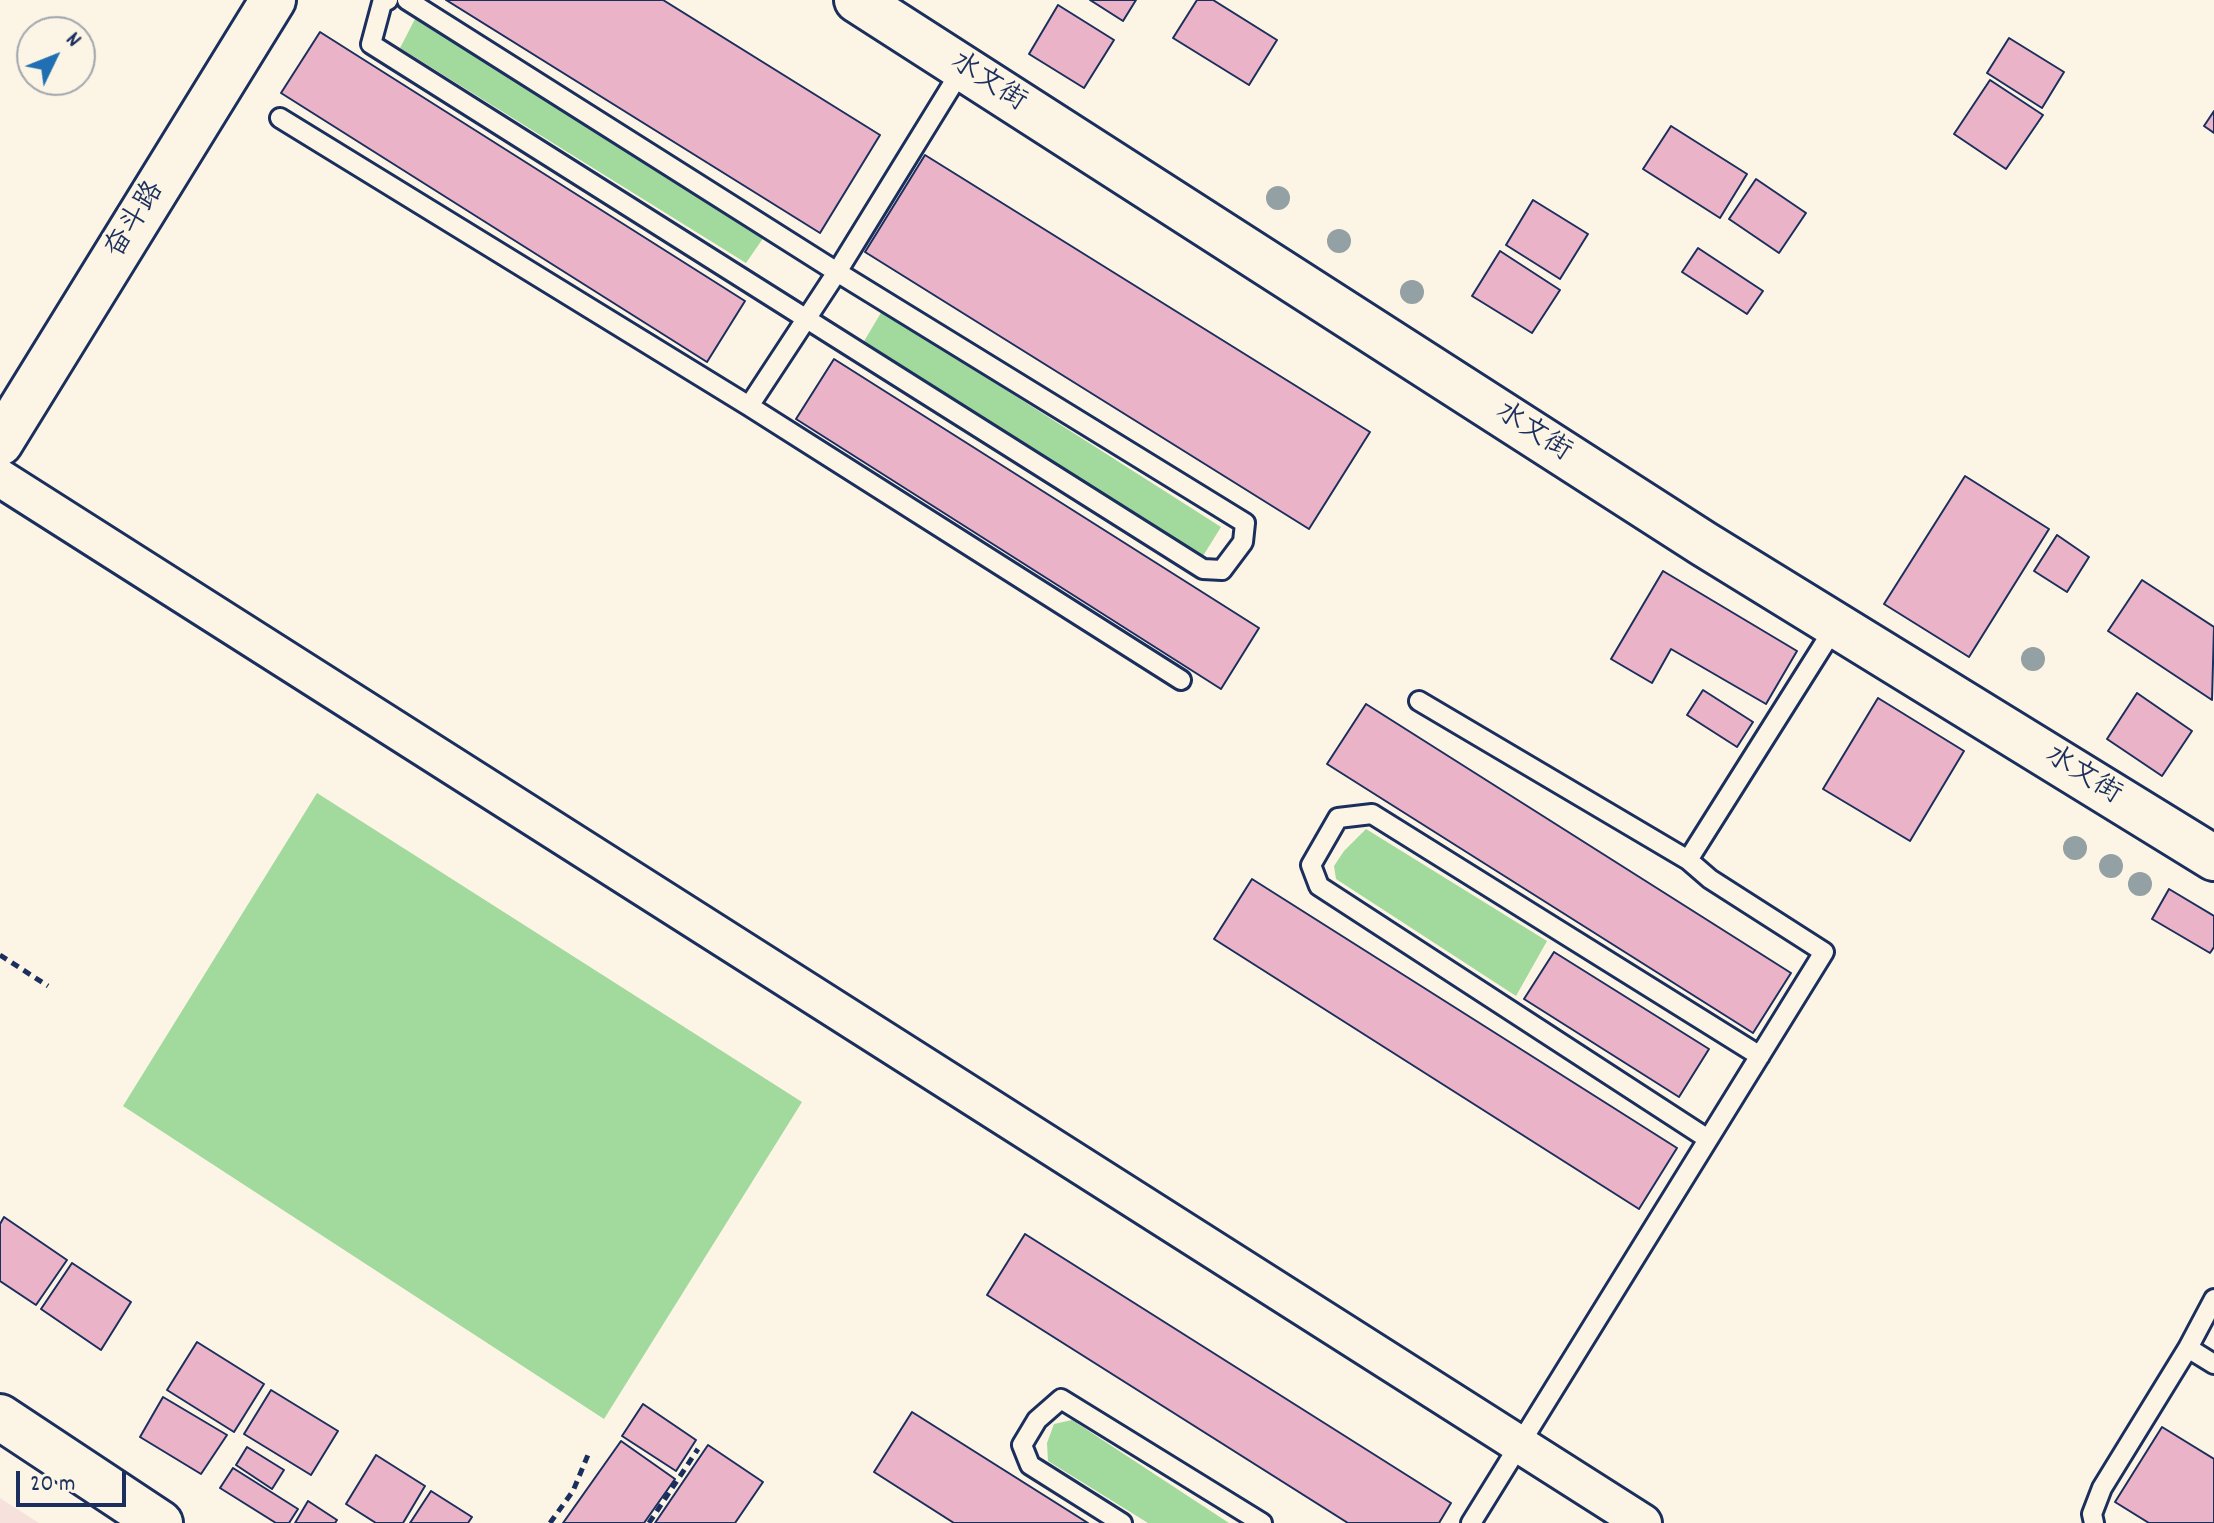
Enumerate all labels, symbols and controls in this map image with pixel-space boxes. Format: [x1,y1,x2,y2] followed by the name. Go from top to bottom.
[16,16,96,96] north arrow
[57,26,87,55] text: N
[943,47,1031,121] street label: 水文街
[100,176,174,266] street label: 奋斗路
[1488,397,1576,471] street label: 水文街
[2037,740,2127,814] street label: 水文街
[20,1455,130,1505] scale bar
[30,1468,76,1502] text: 20 m

